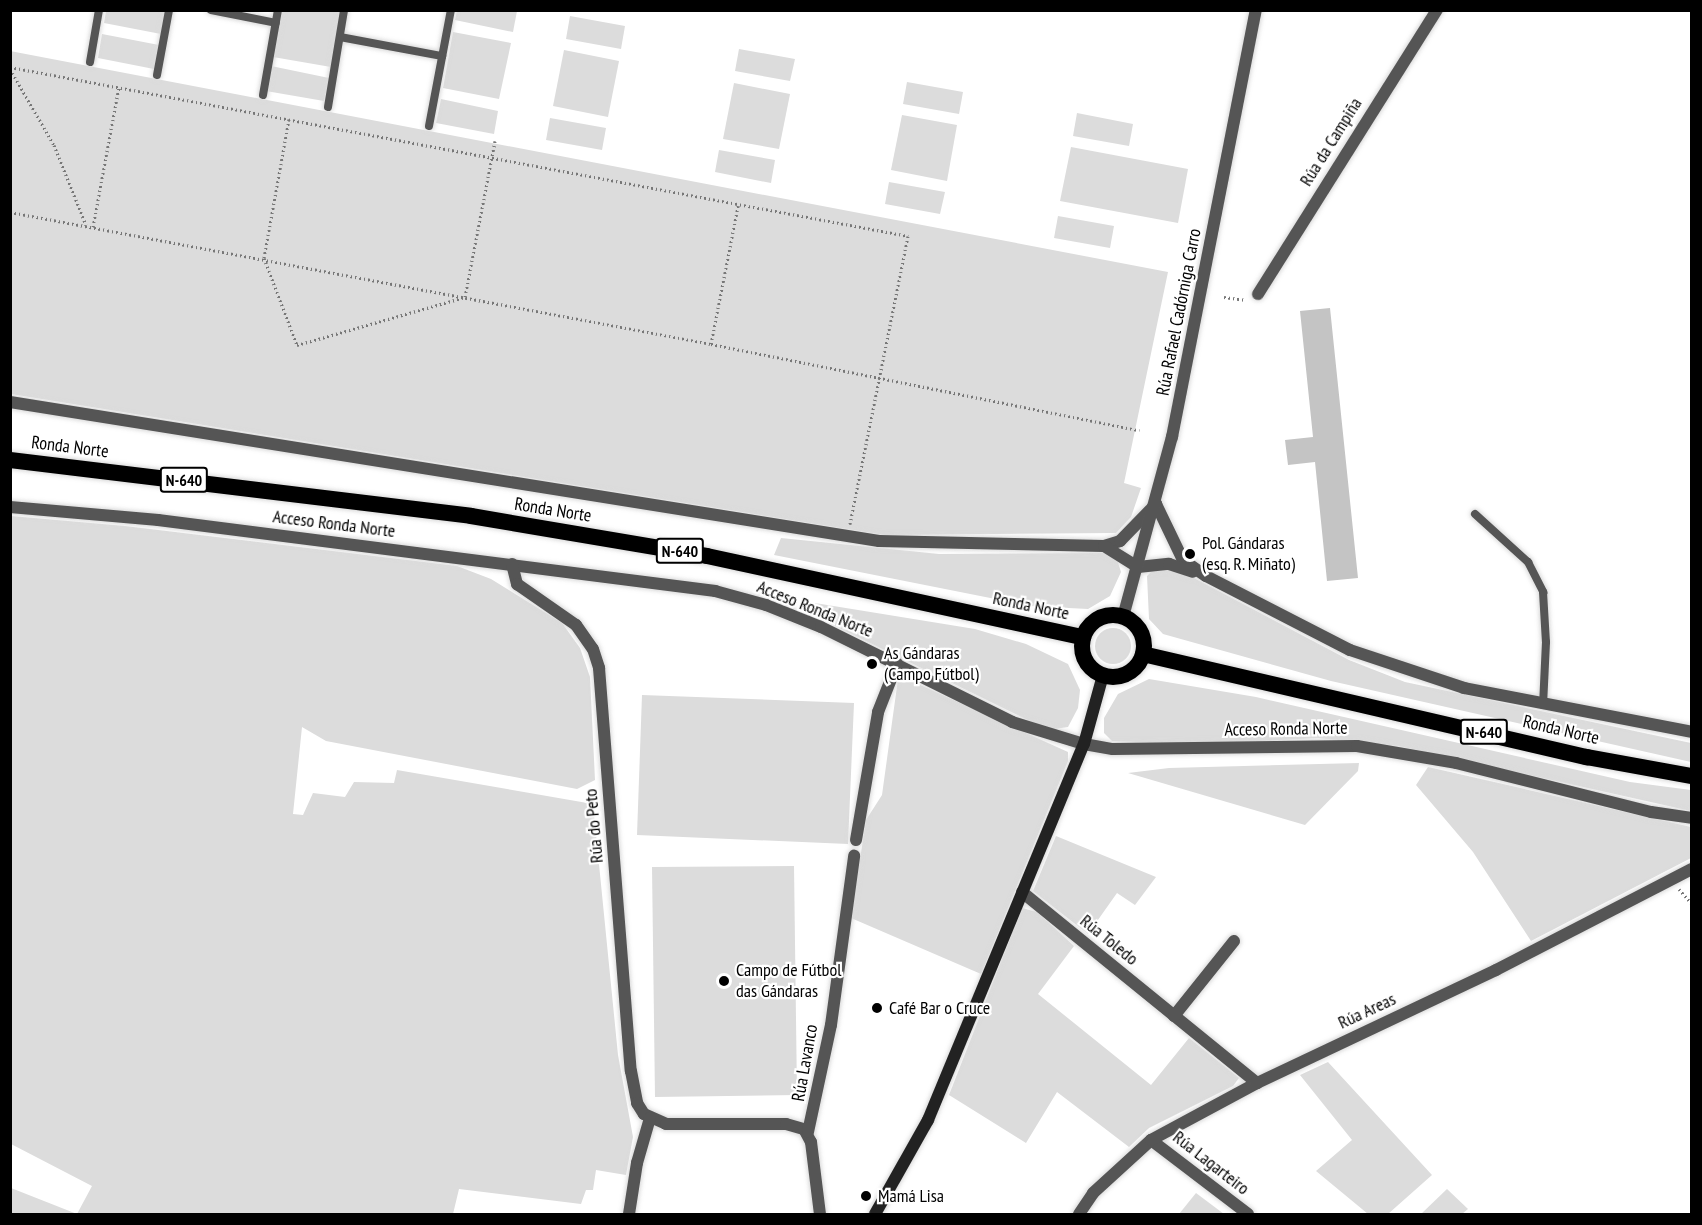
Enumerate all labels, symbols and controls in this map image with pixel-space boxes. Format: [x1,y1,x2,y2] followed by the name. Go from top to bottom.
[1295,94,1367,190] street label: Rúa da Campiña
[1152,227,1206,397] street label: Rúa Rafael Cadórniga Carro
[30,432,110,462] street label: Ronda Norte
[158,467,210,493] road number: N-640
[513,493,593,527] street label: Ronda Norte
[272,506,396,542] street label: Acceso Ronda Norte
[1202,533,1297,576] place label: Pol. Gándaras (esq. R. Miñato)
[654,538,706,564] road number: N-640
[1183,547,1197,561] marker: Pol. Gándaras (esq. R. Miñato)
[754,576,876,642] street label: Acceso Ronda Norte
[991,587,1071,625] street label: Ronda Norte
[884,643,979,686] place label: As Gándaras (Campo Fútbol)
[865,657,879,671] marker: As Gándaras (Campo Fútbol)
[1521,711,1601,749] street label: Ronda Norte
[1224,717,1348,741] street label: Acceso Ronda Norte
[1458,719,1510,745] road number: N-640
[580,788,608,864] street label: Rúa do Peto
[1076,910,1142,970] street label: Rúa Toledo
[736,960,841,1002] place label: Campo de Fútbol das Gándaras
[717,974,731,988] marker: Campo de Fútbol das Gándaras
[1335,988,1399,1034] street label: Rúa Areas
[889,997,990,1019] place label: Café Bar o Cruce
[870,1001,884,1015] marker: Café Bar o Cruce
[788,1023,822,1103] street label: Rúa Lavanco
[1168,1126,1254,1200] street label: Rúa Lagarteiro
[878,1185,944,1207] place label: Mamá Lisa
[859,1189,873,1203] marker: Mamá Lisa

